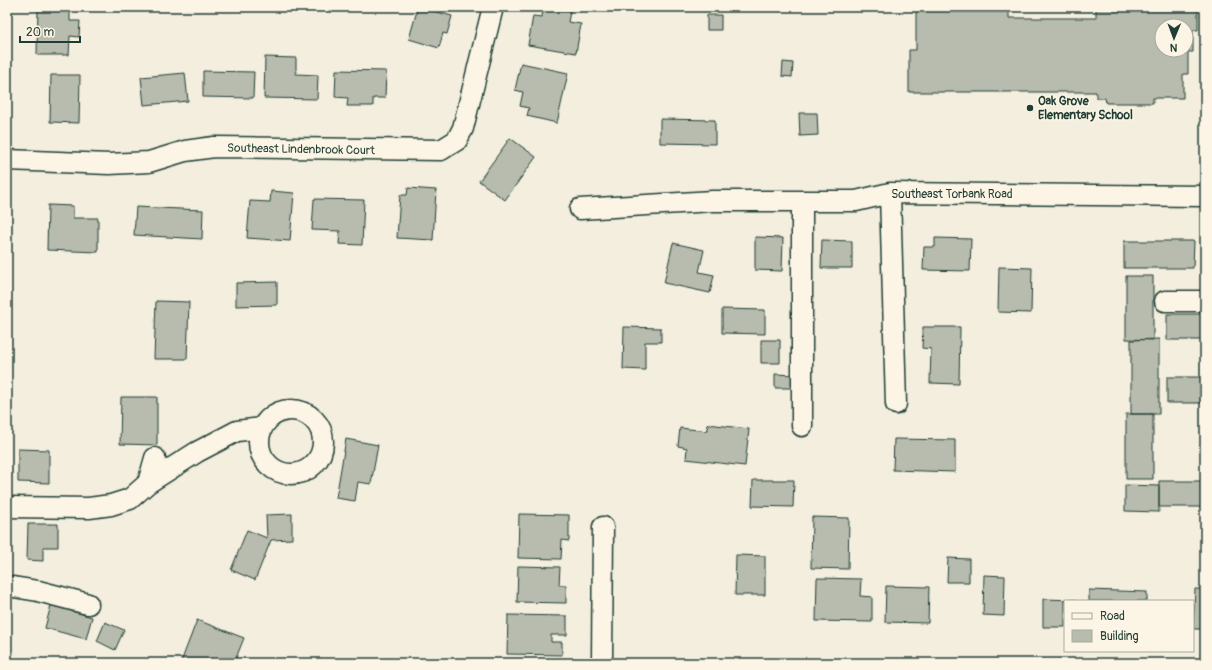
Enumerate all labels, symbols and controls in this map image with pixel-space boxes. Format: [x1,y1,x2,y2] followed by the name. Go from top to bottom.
[20,18,80,44] scale bar
[1154,18,1194,58] north arrow
[26,25,55,40] text: 20 m
[1169,41,1178,54] text: N
[1038,94,1133,123] place label: Oak Grove Elementary School
[1025,103,1035,113] marker: Oak Grove Elementary School
[227,141,375,158] street label: Southeast Lindenbrook Court
[891,187,1013,202] street label: Southeast Torbank Road
[1064,600,1194,652] legend
[1100,609,1125,624] text: Road
[1100,629,1139,644] text: Building

